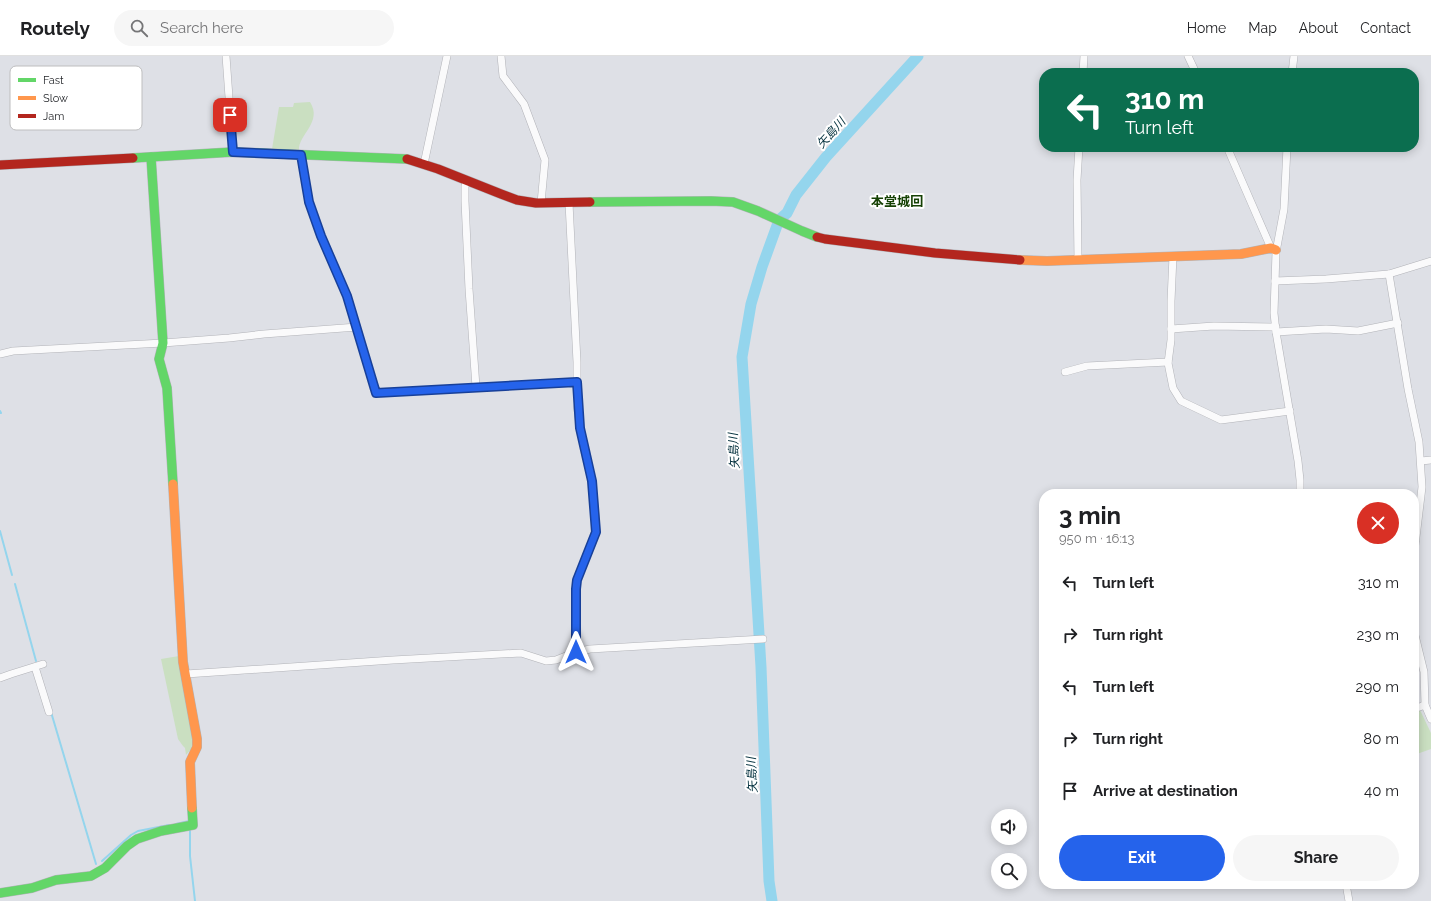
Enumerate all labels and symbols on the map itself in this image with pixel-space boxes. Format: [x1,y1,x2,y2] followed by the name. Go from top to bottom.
[10,66,142,130] legend
[43,74,64,87] text: Fast
[43,92,68,105] text: Slow
[213,98,247,132] pin
[43,110,64,123] text: Jam
[814,113,850,151] water label: 矢島川
[871,194,923,209] district label: 本堂城回
[726,431,742,469] water label: 矢島川
[555,631,597,673] position arrow
[744,755,760,793] water label: 矢島川

